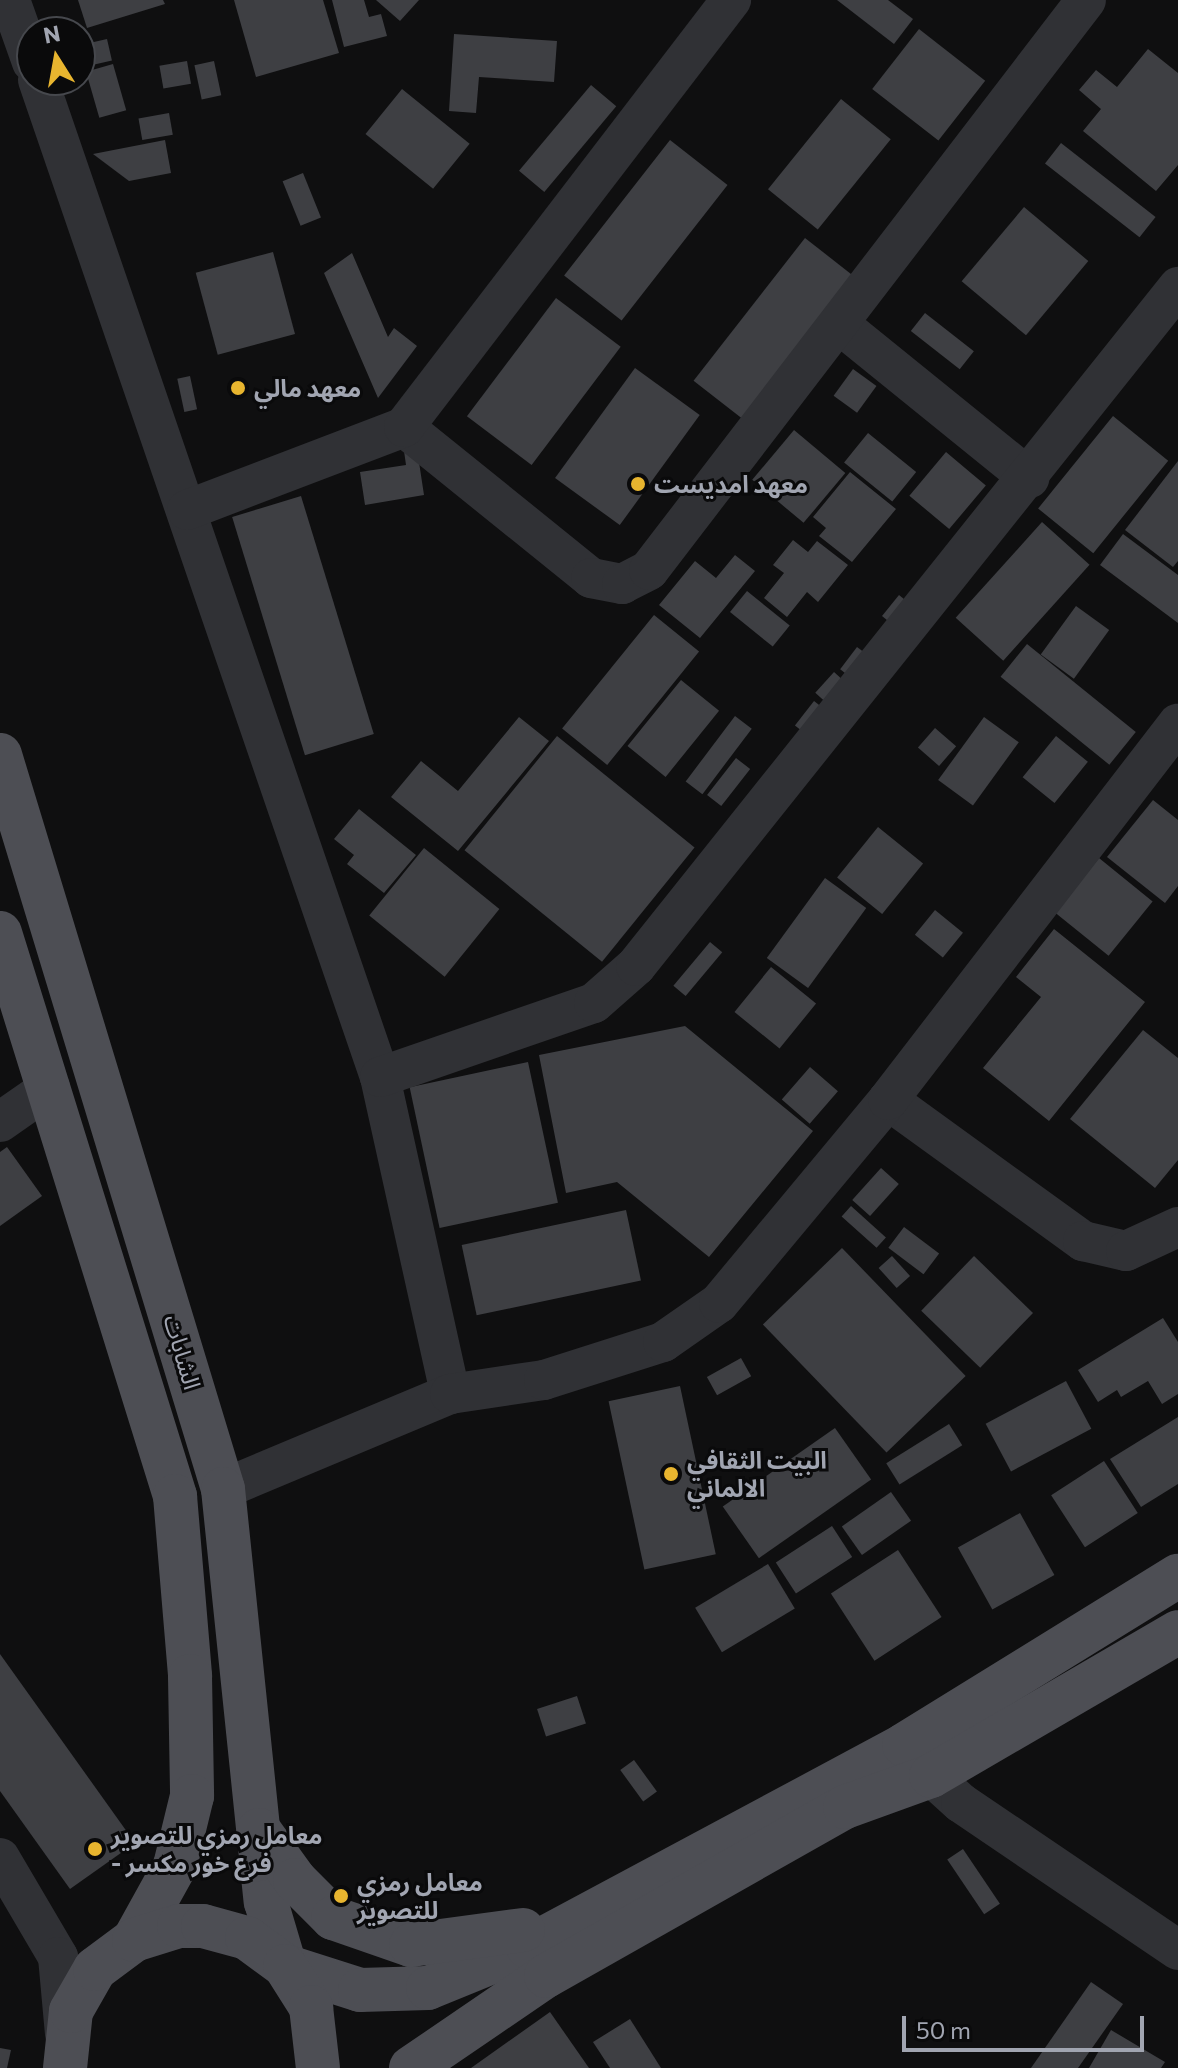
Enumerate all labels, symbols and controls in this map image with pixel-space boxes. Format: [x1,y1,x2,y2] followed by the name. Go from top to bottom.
[16,16,96,96] north arrow
[41,19,62,49] text: N
[254,374,361,402] place label: معهد مالي
[229,379,247,397] marker: معهد مالي
[654,470,808,498] place label: معهد امديست
[629,475,647,493] marker: معهد امديست
[159,1311,207,1393] street label: الشابات
[687,1446,827,1502] place label: البيت الثقافي الالماني
[662,1465,680,1483] marker: البيت الثقافي الالماني
[111,1821,323,1877] place label: معامل رمزي للتصوير - فرع خور مكسر
[86,1840,104,1858] marker: معامل رمزي للتصوير - فرع خور مكسر
[357,1868,483,1924] place label: معامل رمزي للتصوير
[332,1887,350,1905] marker: معامل رمزي للتصوير
[906,2000,1148,2050] scale bar
[916,2015,971,2044] text: 50 m

